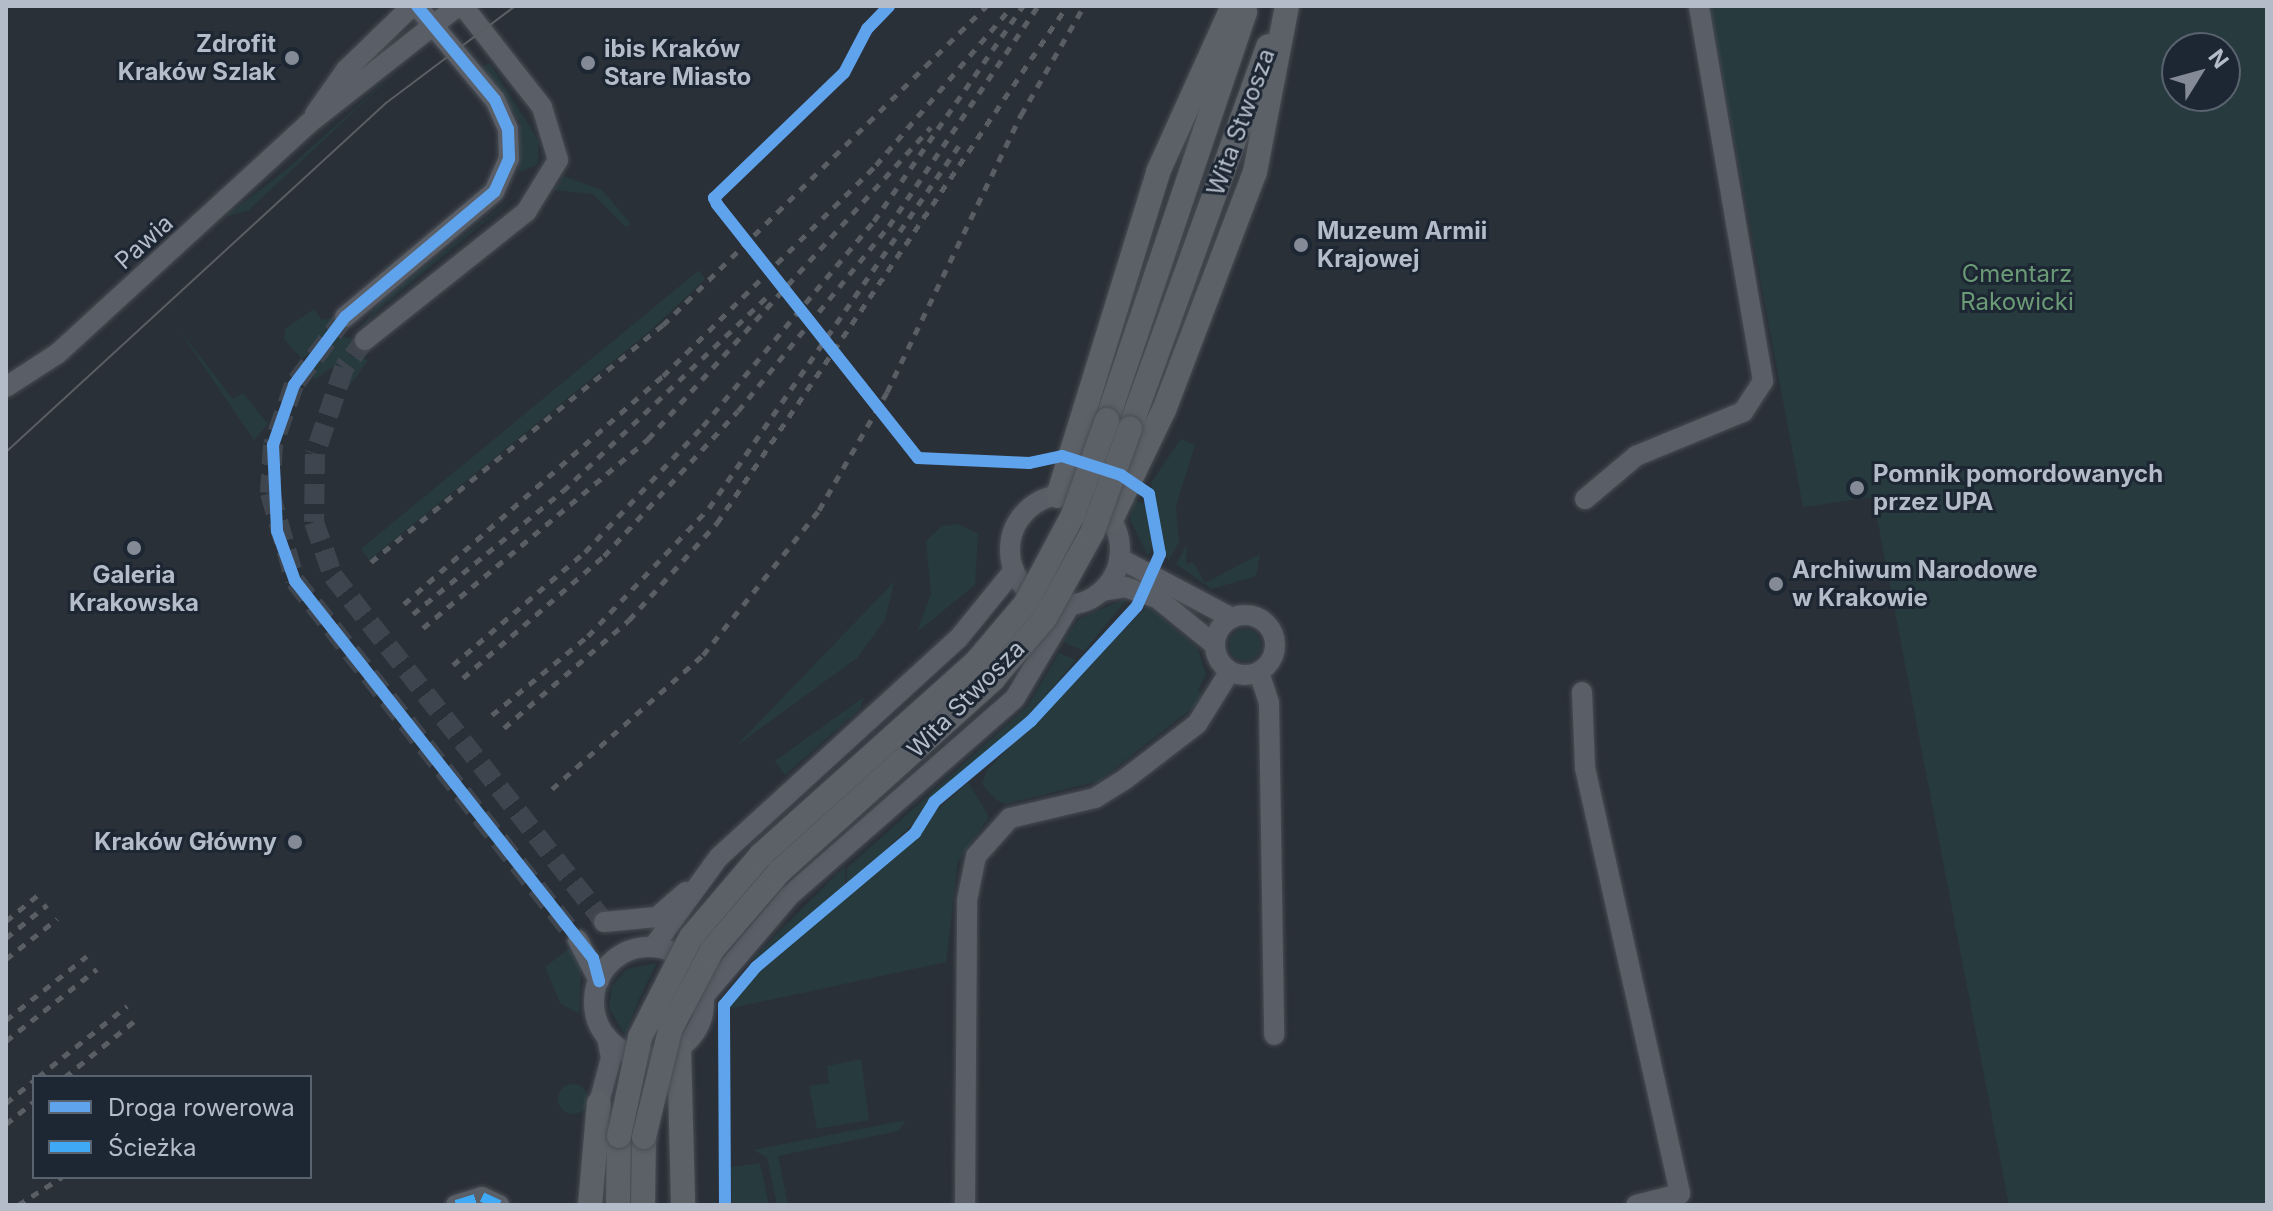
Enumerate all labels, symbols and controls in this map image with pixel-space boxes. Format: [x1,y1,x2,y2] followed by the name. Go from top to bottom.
[118,30,276,86] place label: Zdrofit Kraków Szlak
[2161,32,2241,112] north arrow
[604,35,751,91] place label: ibis Kraków Stare Miasto
[2203,44,2234,73] text: N
[1201,45,1281,199] street label: Wita Stwosza
[283,49,301,67] marker: Zdrofit Kraków Szlak
[579,54,597,72] marker: ibis Kraków Stare Miasto
[109,209,179,275] street label: Pawia
[1317,217,1487,273] place label: Muzeum Armii Krajowej
[1292,236,1310,254] marker: Muzeum Armii Krajowej
[1960,260,2074,316] park label: Cmentarz Rakowicki
[1873,460,2163,516] place label: Pomnik pomordowanych przez UPA
[1848,479,1866,497] marker: Pomnik pomordowanych przez UPA
[125,539,143,557] marker: Galeria Krakowska
[1792,556,2038,612] place label: Archiwum Narodowe w Krakowie
[69,561,199,617] place label: Galeria Krakowska
[1767,575,1785,593] marker: Archiwum Narodowe w Krakowie
[901,634,1031,764] street label: Wita Stwosza
[94,828,277,856] place label: Kraków Główny
[284,831,306,853] marker: Kraków Główny
[32,1075,312,1179] legend
[108,1093,295,1122] text: Droga rowerowa
[108,1133,196,1162] text: Ścieżka

